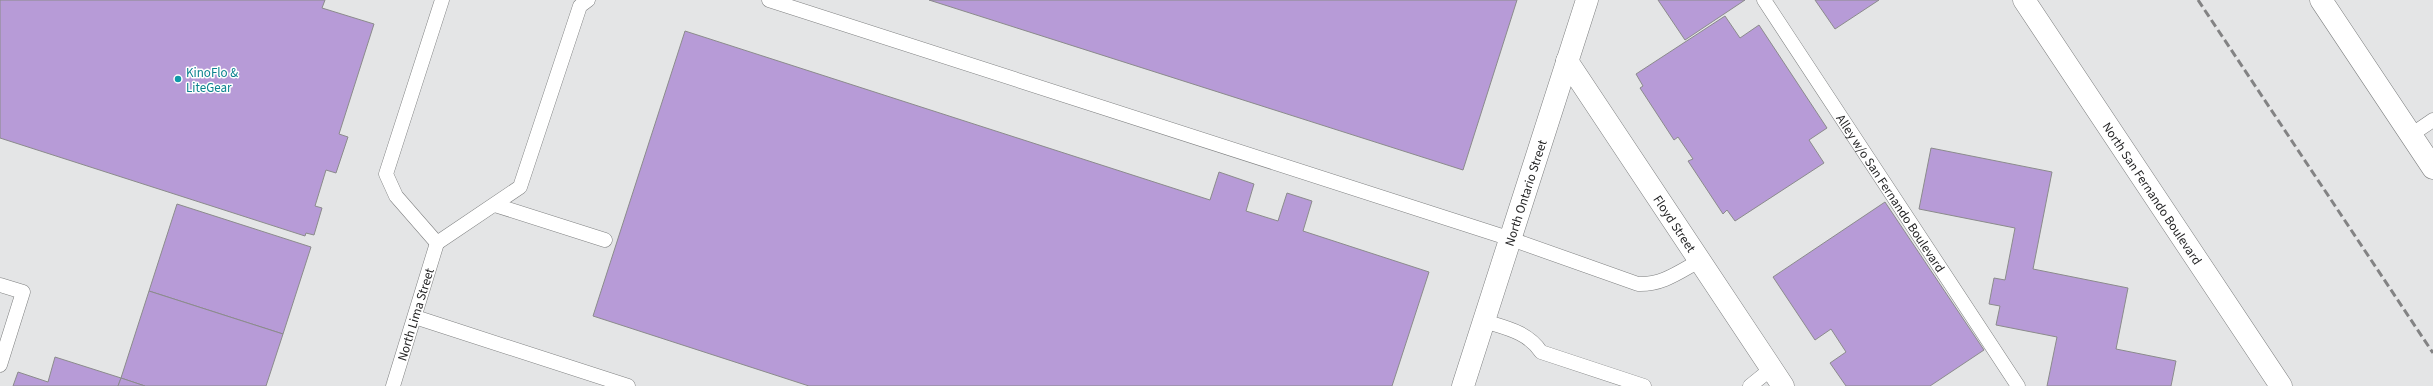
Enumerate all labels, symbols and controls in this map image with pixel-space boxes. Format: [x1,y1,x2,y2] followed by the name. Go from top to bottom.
[186,64,238,97] place label: KinoFlo & LiteGear
[173,74,183,84] marker: KinoFlo & LiteGear
[1832,111,1949,276] street label: Alley w/o San Fernando Boulevard
[2098,119,2206,269] street label: North San Fernando Boulevard
[1501,137,1552,248] street label: North Ontario Street
[1649,192,1700,257] street label: Floyd Street
[393,265,439,363] street label: North Lima Street

